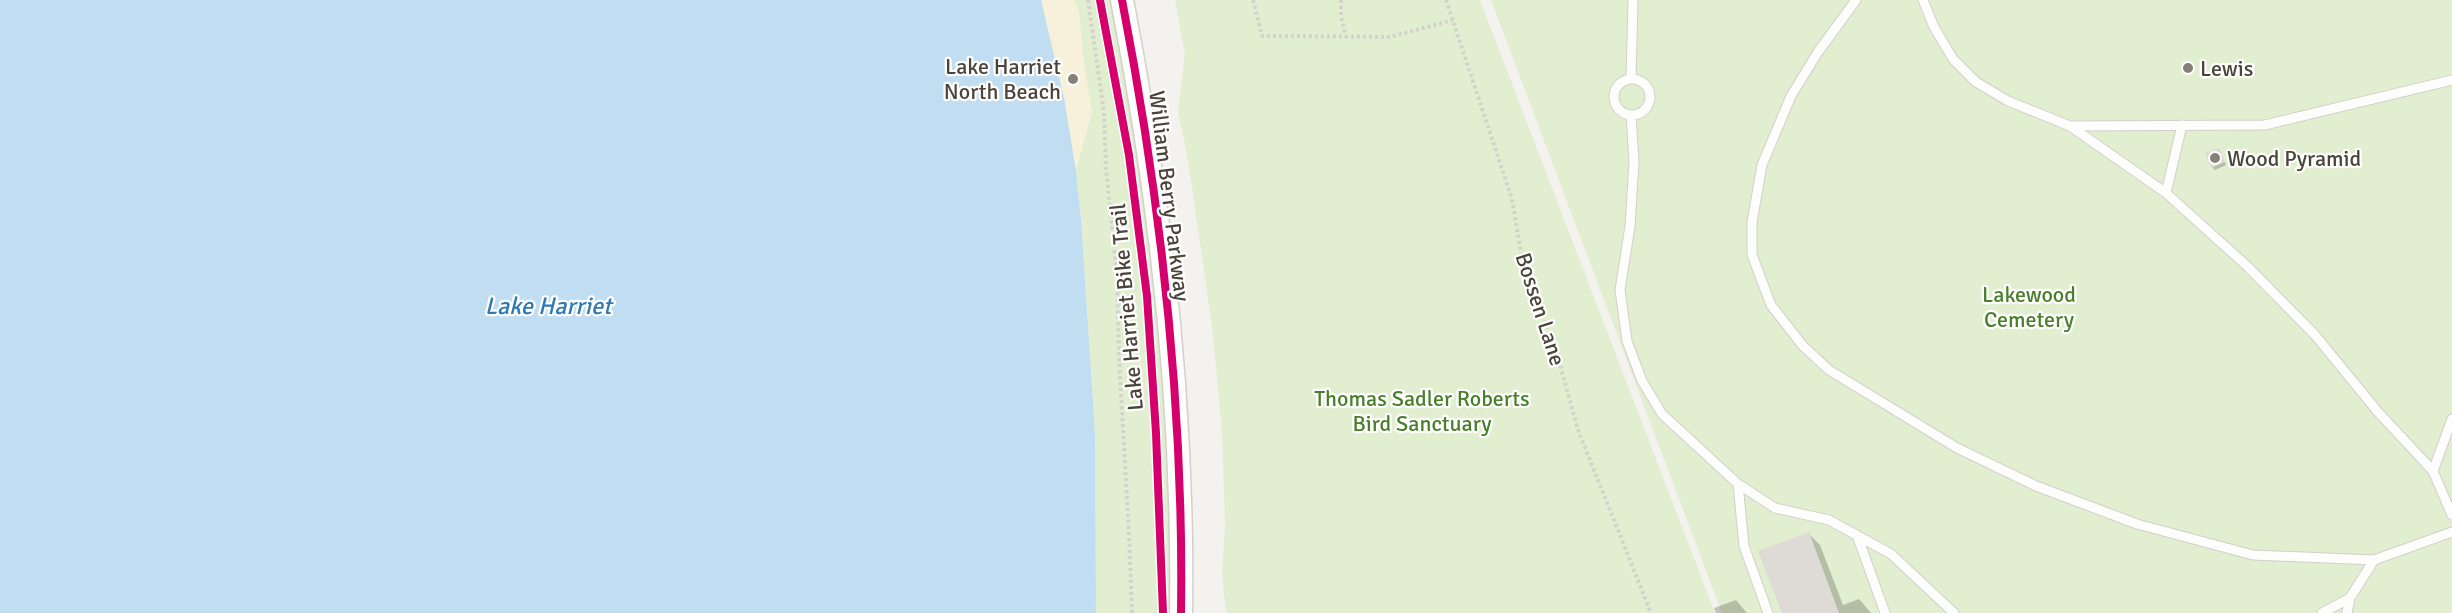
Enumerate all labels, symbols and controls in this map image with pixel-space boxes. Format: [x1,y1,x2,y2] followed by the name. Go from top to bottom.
[944,53,1061,105] place label: Lake Harriet North Beach
[2200,55,2253,82] place label: Lewis
[2181,61,2195,75] marker: Lewis
[1066,72,1080,86] marker: Lake Harriet North Beach
[1143,89,1196,304] street label: William Berry Parkway
[2227,145,2361,172] place label: Wood Pyramid
[2208,151,2222,165] marker: Wood Pyramid
[1104,202,1149,412] street label: Lake Harriet Bike Trail
[1510,249,1571,369] street label: Bossen Lane
[1982,281,2076,333] park label: Lakewood Cemetery
[485,291,614,321] water label: Lake Harriet
[1314,385,1530,437] park label: Thomas Sadler Roberts Bird Sanctuary

